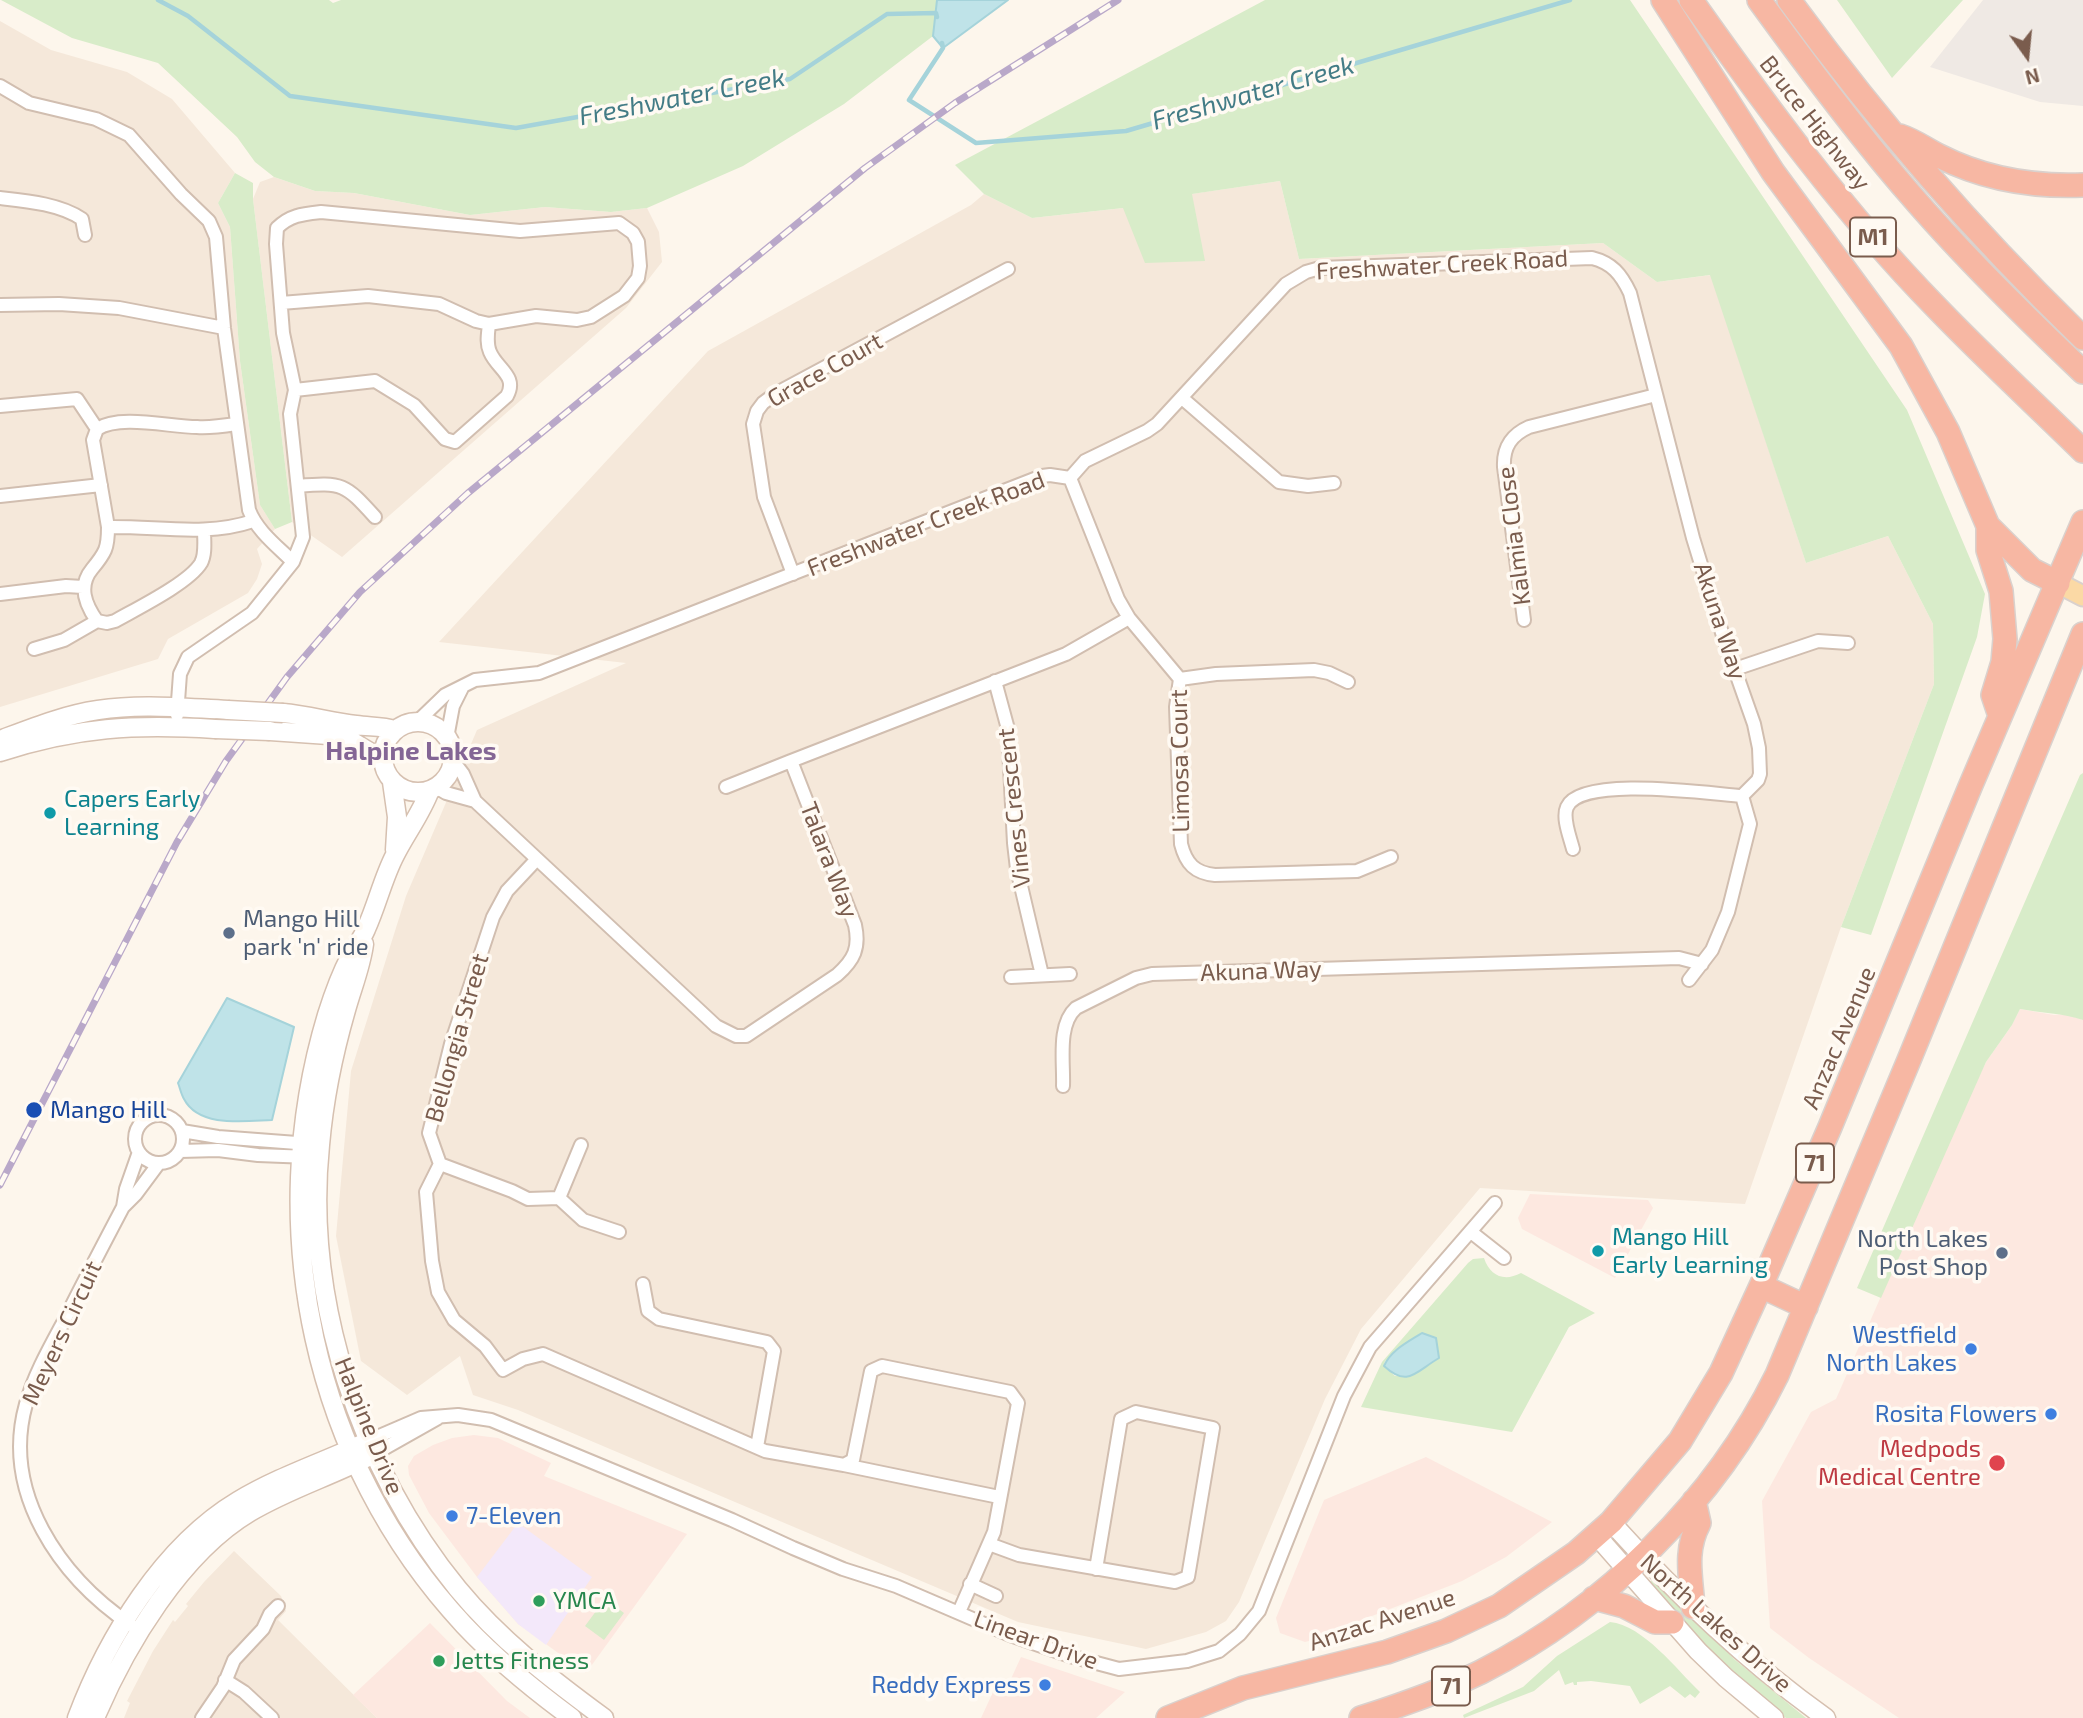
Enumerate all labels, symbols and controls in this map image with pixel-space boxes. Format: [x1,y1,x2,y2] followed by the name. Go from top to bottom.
[1992,21,2062,91] north arrow
[1148,49,1358,137] water label: Freshwater Creek
[1754,50,1876,196] street label: Bruce Highway
[576,62,788,132] water label: Freshwater Creek
[2023,64,2042,90] text: N
[1850,218,1896,256] road number: M1
[1315,244,1569,286] street label: Freshwater Creek Road
[762,327,888,413] street label: Grace Court
[803,465,1049,583] street label: Freshwater Creek Road
[1491,465,1537,607] street label: Kalmia Close
[1688,559,1752,683] street label: Akuna Way
[1164,689,1196,833] street label: Limosa Court
[991,727,1037,889] street label: Vines Crescent
[325,735,497,767] district label: Halpine Lakes
[64,785,200,841] place label: Capers Early Learning
[794,798,864,922] street label: Talara Way
[42,805,58,821] marker: Capers Early Learning
[243,905,369,961] place label: Mango Hill park 'n' ride
[221,925,237,941] marker: Mango Hill park 'n' ride
[419,950,495,1126] street label: Bellongia Street
[1200,954,1322,988] street label: Akuna Way
[1796,963,1882,1113] street label: Anzac Avenue
[50,1096,167,1124] place label: Mango Hill
[24,1100,44,1120] marker: Mango Hill
[1796,1144,1834,1182] road number: 71
[1612,1223,1768,1279] place label: Mango Hill Early Learning
[1857,1225,1988,1281] place label: North Lakes Post Shop
[1590,1243,1606,1259] marker: Mango Hill Early Learning
[1994,1245,2010,1261] marker: North Lakes Post Shop
[16,1256,108,1410] street label: Meyers Circuit
[1826,1321,1957,1377] place label: Westfield North Lakes
[1963,1341,1979,1357] marker: Westfield North Lakes
[328,1353,410,1499] street label: Halpine Drive
[1875,1400,2037,1428] place label: Rosita Flowers
[2043,1406,2059,1422] marker: Rosita Flowers
[1818,1435,1981,1491] place label: Medpods Medical Centre
[1987,1453,2007,1473] marker: Medpods Medical Centre
[466,1502,561,1530] place label: 7-Eleven
[444,1508,460,1524] marker: 7-Eleven
[1635,1548,1797,1698] street label: North Lakes Drive
[1305,1583,1459,1657] street label: Anzac Avenue
[553,1587,616,1615] place label: YMCA
[531,1593,547,1609] marker: YMCA
[970,1604,1102,1676] street label: Linear Drive
[453,1647,589,1675] place label: Jetts Fitness
[431,1653,447,1669] marker: Jetts Fitness
[1432,1666,1470,1706] road number: 71
[871,1671,1031,1699] place label: Reddy Express
[1037,1677,1053,1693] marker: Reddy Express

